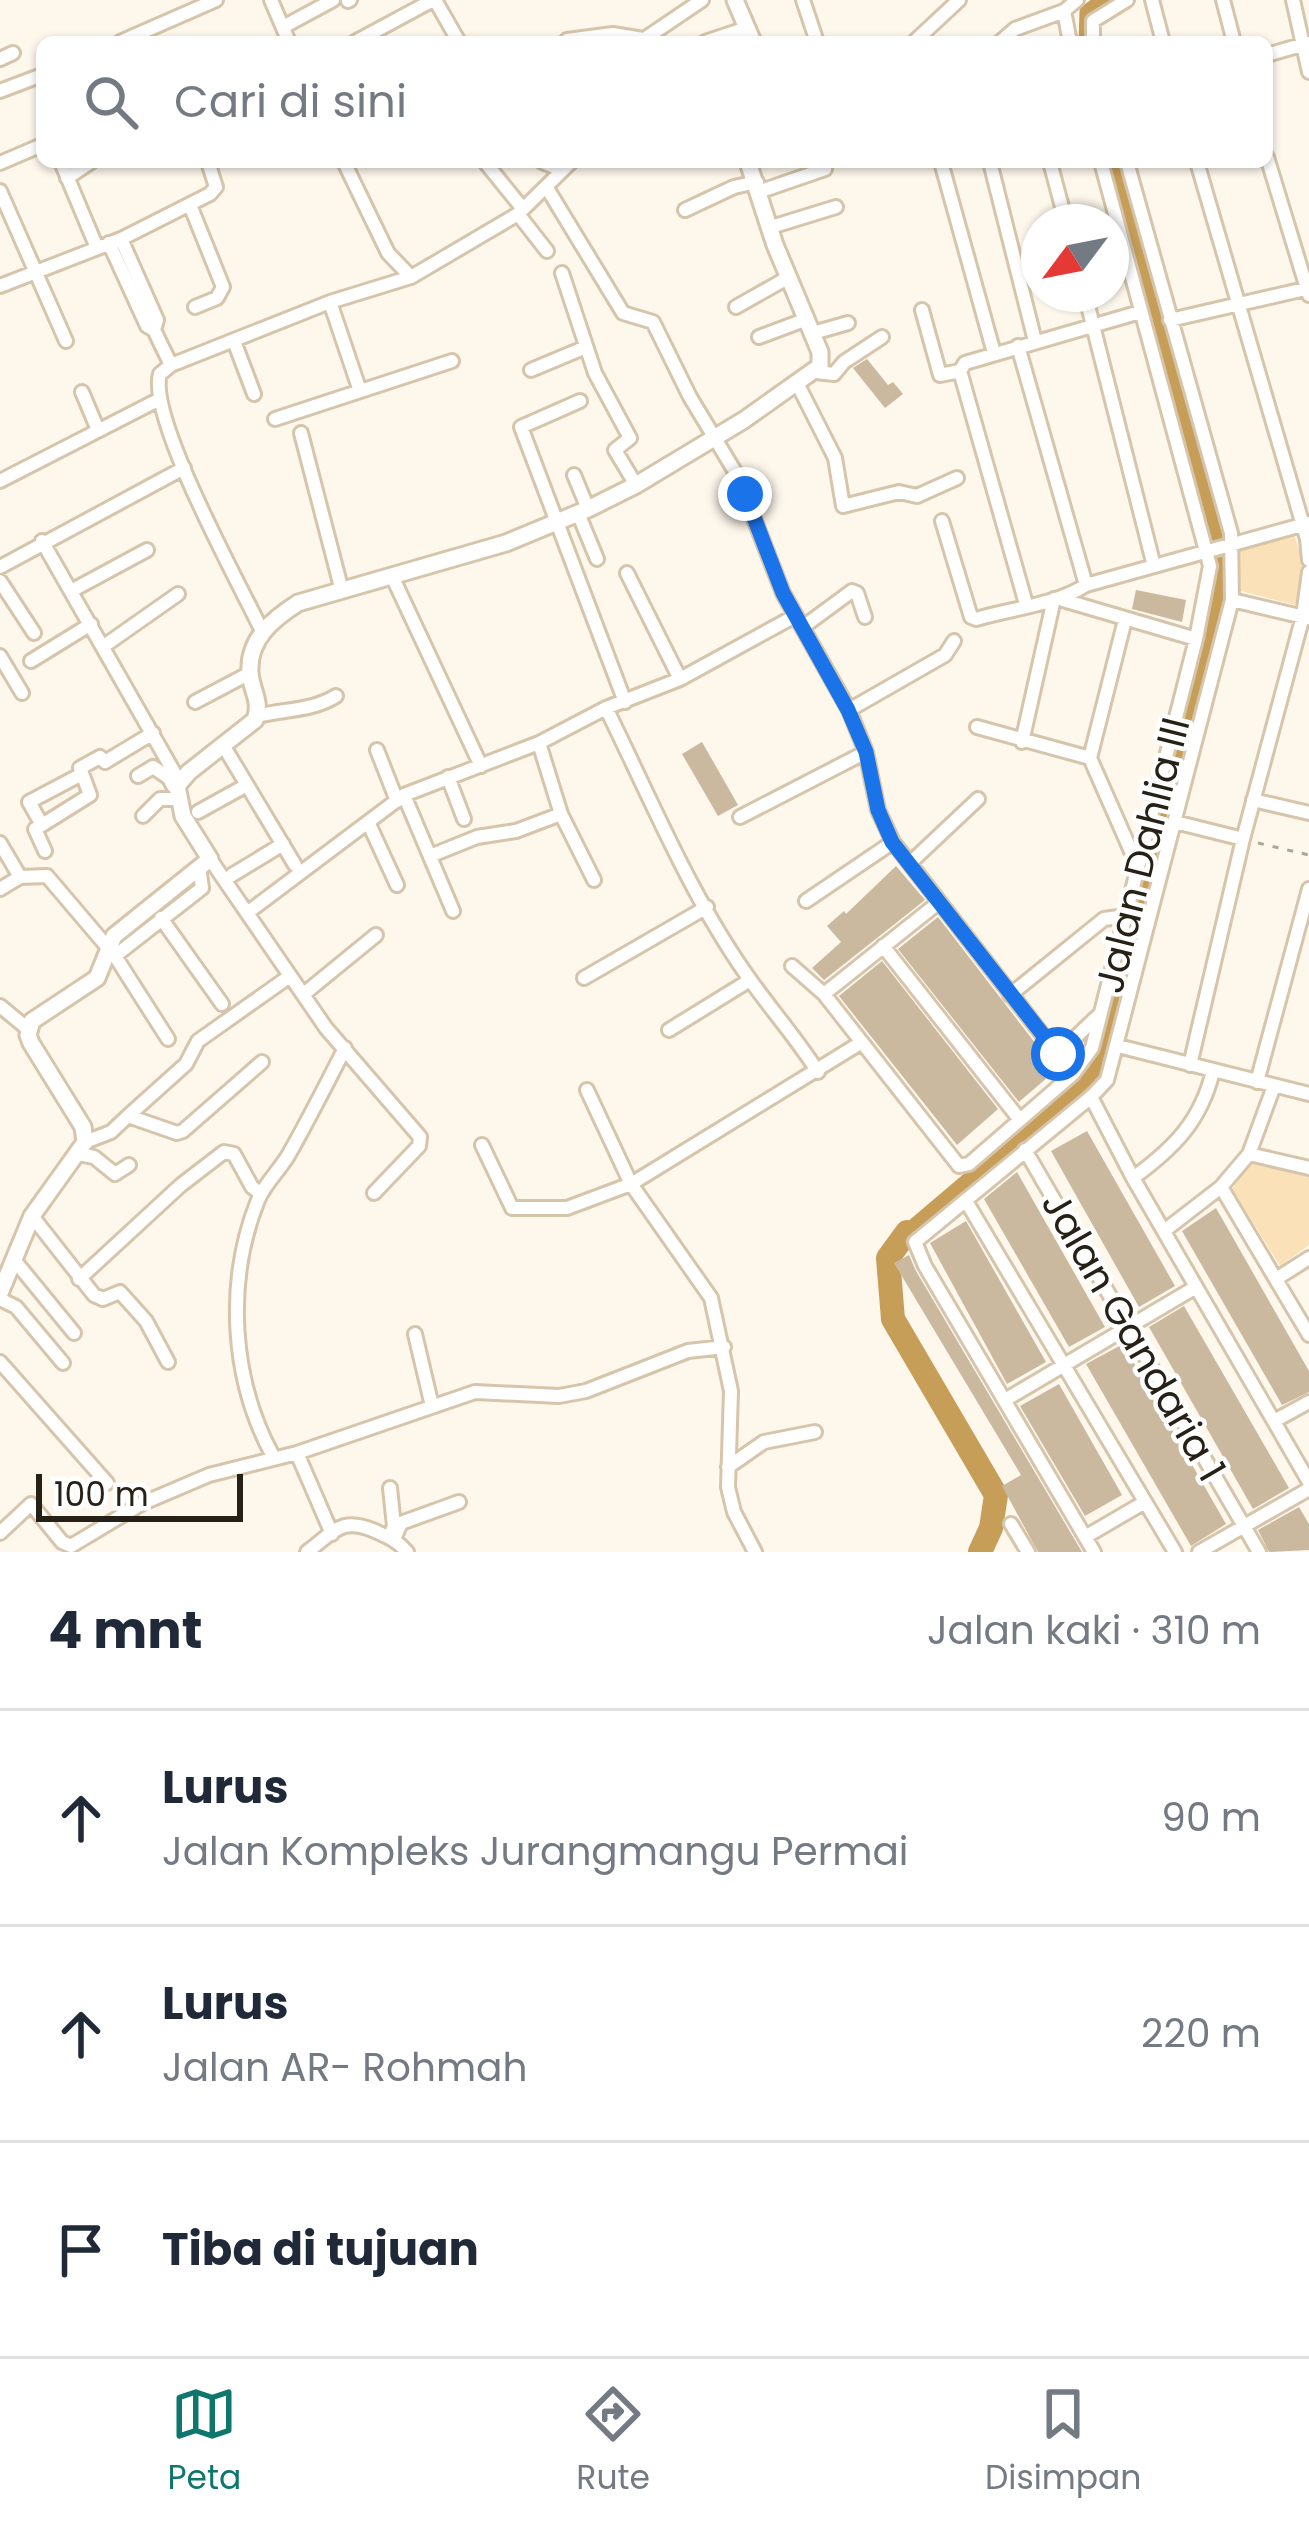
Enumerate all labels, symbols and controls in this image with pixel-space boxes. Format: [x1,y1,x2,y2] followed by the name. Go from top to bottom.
[36,36,1273,168] search box
[78,69,144,135] icon: search
[174,70,407,133] text: Cari di sini
[1021,204,1129,312] north arrow
[718,467,772,521] route end
[1082,712,1203,999] street label: Jalan Dahlia III
[1031,1027,1085,1081] route start
[1028,1181,1239,1491] street label: Jalan Gandaria 1
[36,1468,243,1521] scale bar
[54,1471,149,1518] text: 100 m
[48,1594,202,1666] text: 4 mnt
[927,1603,1261,1658] text: Jalan kaki · 310 m
[162,1756,289,1819] text: Lurus
[48,1785,114,1851] icon: ahead
[1161,1790,1261,1845] text: 90 m
[162,1824,908,1879] text: Jalan Kompleks Jurangmangu Permai
[162,1972,289,2035] text: Lurus
[48,2001,114,2067] icon: ahead
[1141,2006,1261,2061] text: 220 m
[162,2040,527,2095] text: Jalan AR- Rohmah
[48,2217,114,2283] icon: arrive
[162,2218,479,2281] text: Tiba di tujuan
[167,2381,241,2503] tab: Peta
[576,2381,650,2503] tab: Rute
[985,2381,1142,2503] tab: Disimpan

